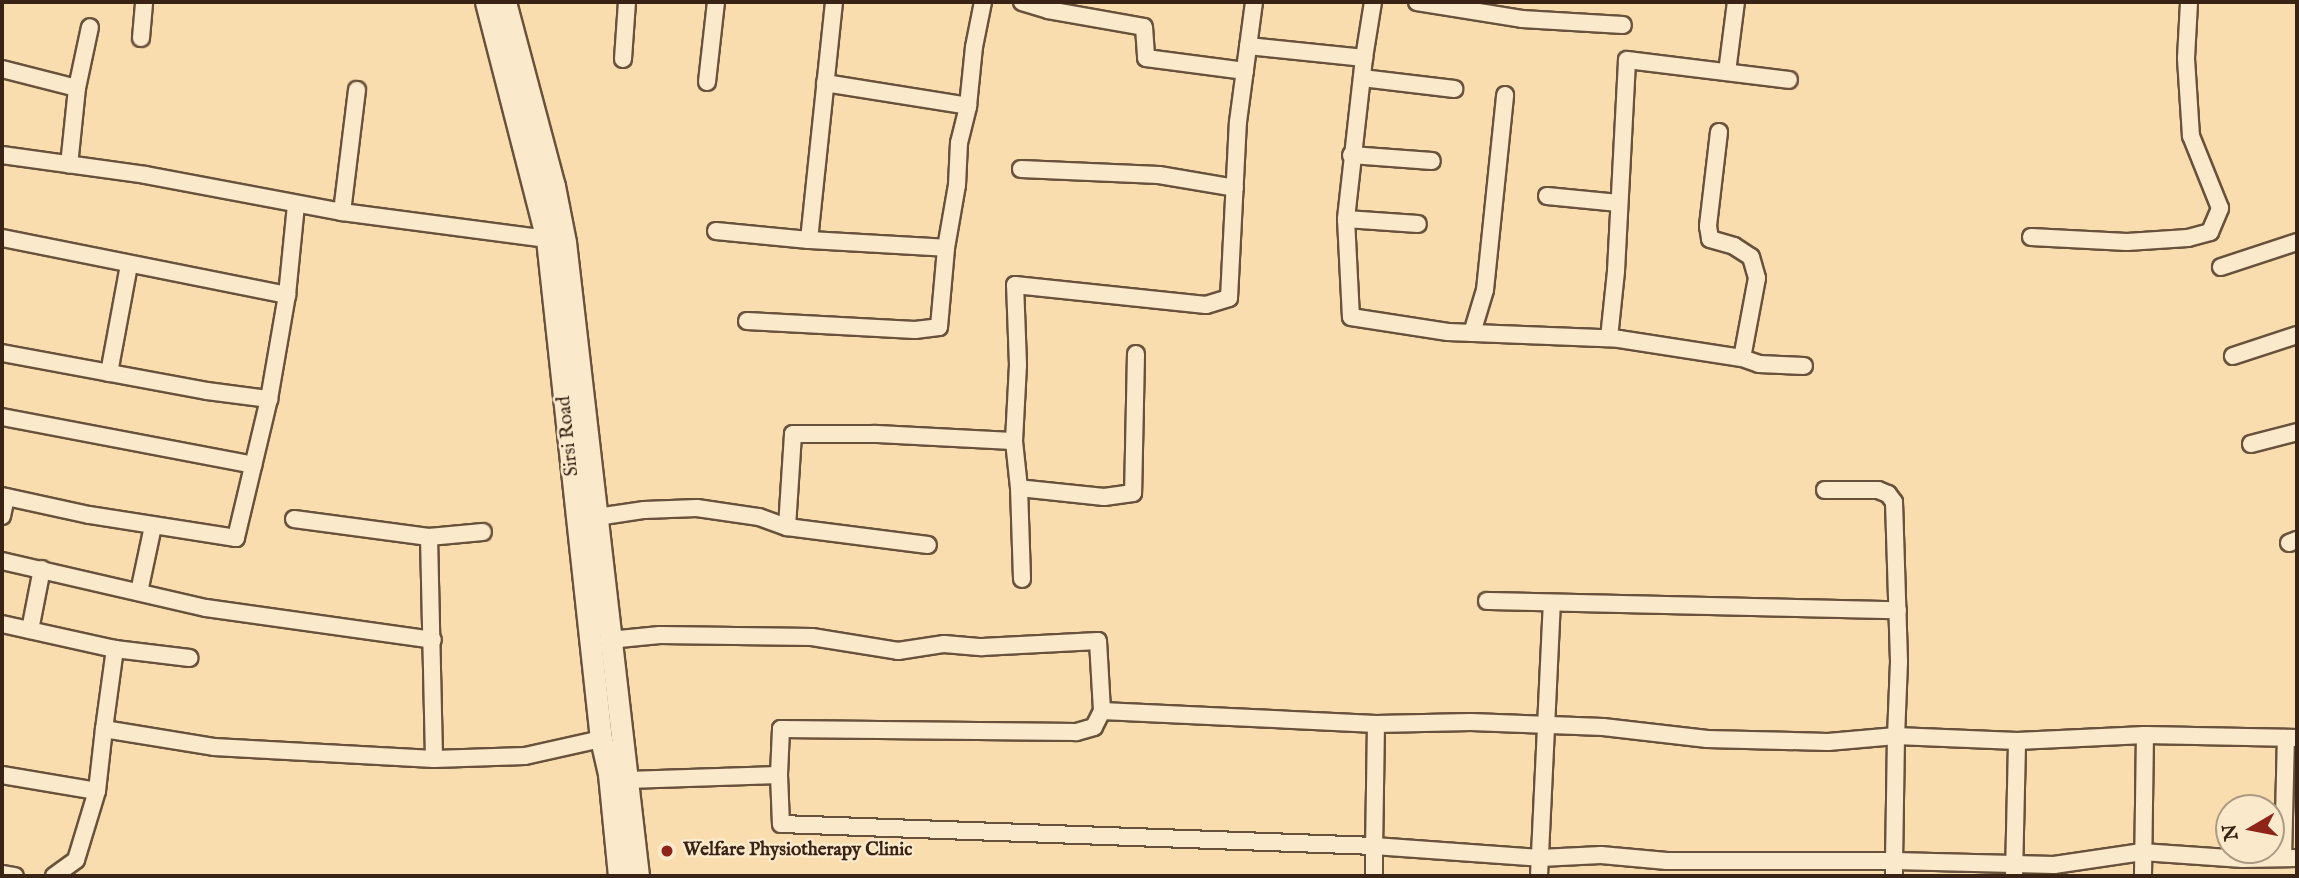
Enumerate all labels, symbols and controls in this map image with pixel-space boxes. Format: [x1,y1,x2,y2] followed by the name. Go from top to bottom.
[553,395,585,477] street label: Sirsi Road
[2215,794,2285,864] north arrow
[2218,822,2245,842] text: N
[683,840,912,862] place label: Welfare Physiotherapy Clinic
[657,841,677,861] marker: Welfare Physiotherapy Clinic

